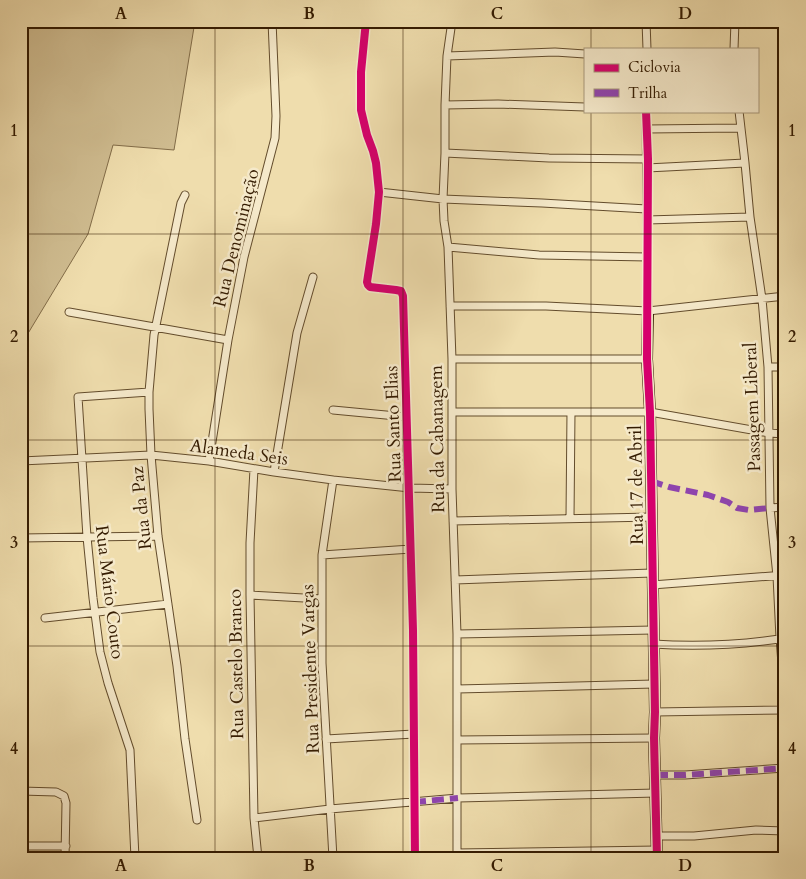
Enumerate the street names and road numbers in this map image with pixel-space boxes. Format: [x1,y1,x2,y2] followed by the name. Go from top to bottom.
[207,166,266,310] street label: Rua Denominação
[738,342,767,472] street label: Passagem Liberal
[424,364,451,513] street label: Rua da Cabanagem
[379,365,408,483] street label: Rua Santo Elias
[623,425,650,545] street label: Rua 17 de Abril
[188,433,290,472] street label: Alameda Seis
[125,465,158,551] street label: Rua da Paz
[89,524,130,661] street label: Rua Mário Couto
[295,584,326,754] street label: Rua Presidente Vargas
[223,588,250,739] street label: Rua Castelo Branco

